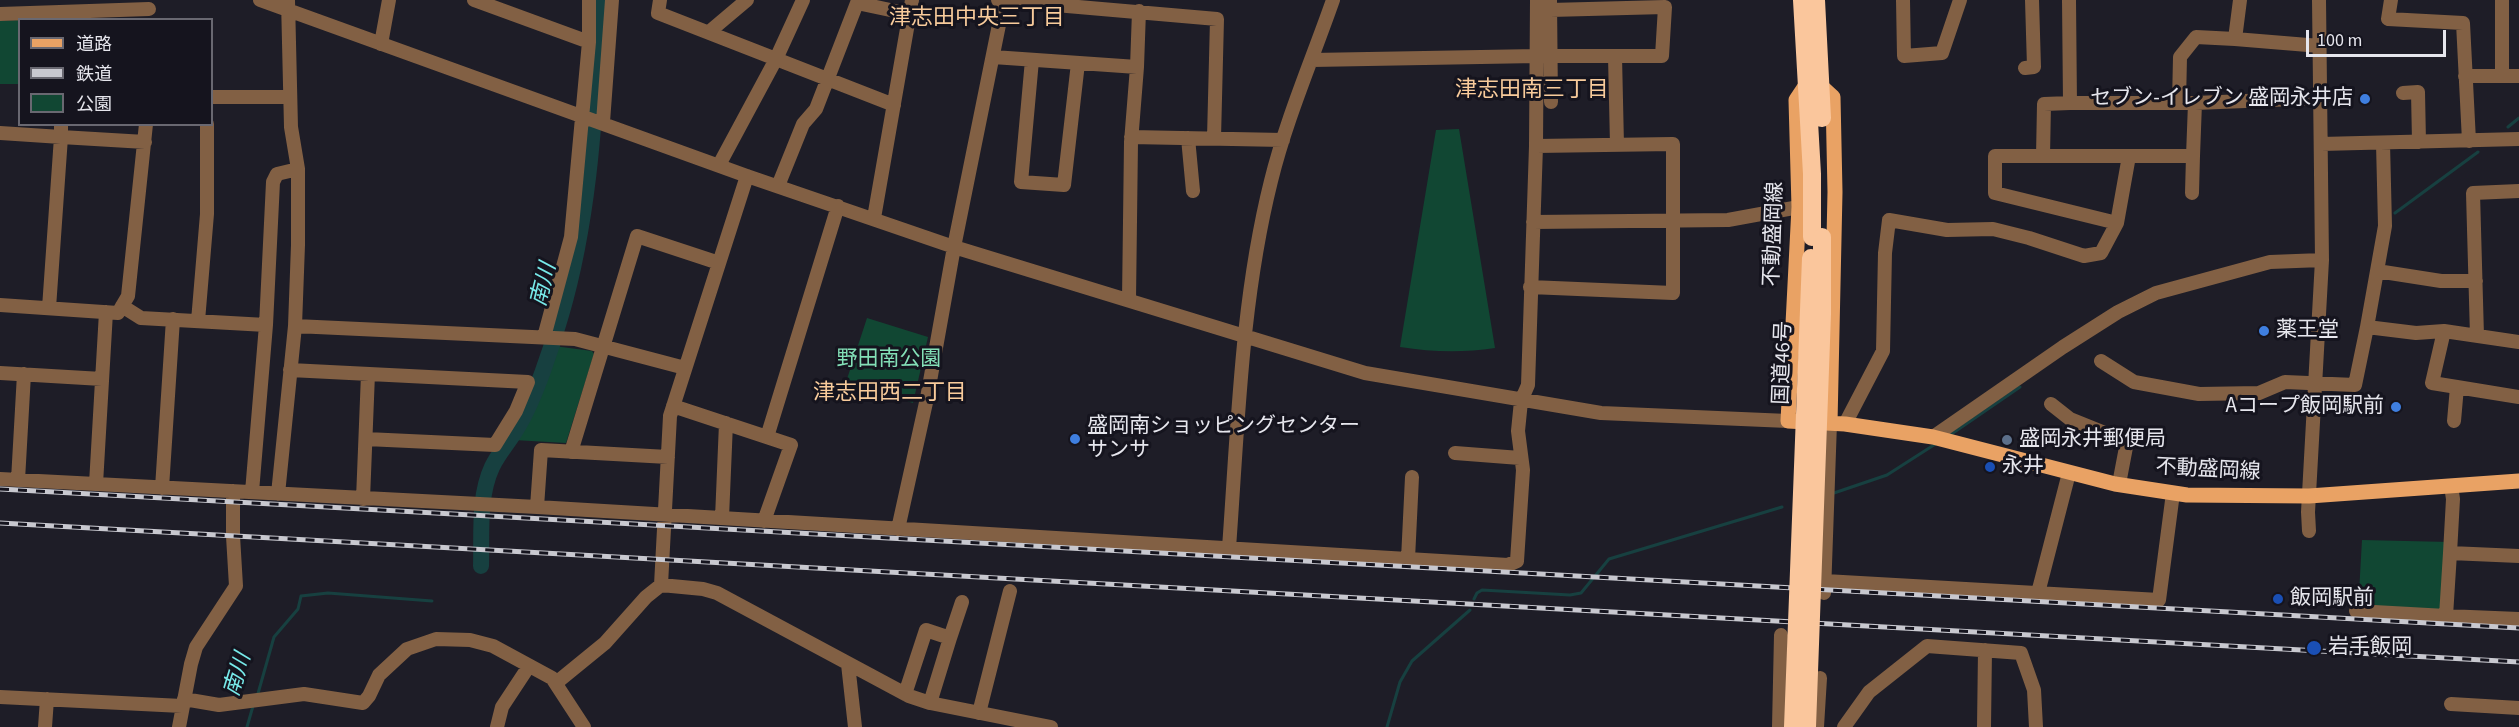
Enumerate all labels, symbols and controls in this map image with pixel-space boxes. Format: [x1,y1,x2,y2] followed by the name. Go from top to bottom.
[889,6,1065,32] district label: 津志田中央三丁目
[18,18,213,126] legend
[2309,18,2448,56] scale bar
[2317,28,2362,53] text: 100 m
[76,32,112,57] text: 道路
[76,62,112,87] text: 鉄道
[1455,78,1609,104] district label: 津志田南三丁目
[2090,86,2353,112] place label: セブン-イレブン 盛岡永井店
[76,92,112,117] text: 公園
[2358,92,2372,106] marker: セブン-イレブン 盛岡永井店
[1761,181,1789,287] street label: 不動盛岡線
[527,260,563,310] water label: 南川
[2276,318,2339,344] place label: 薬王堂
[1770,321,1798,405] street label: 国道46号
[2257,324,2271,338] marker: 薬王堂
[837,347,941,373] park label: 野田南公園
[813,381,967,407] district label: 津志田西二丁目
[2226,394,2384,420] place label: Aコープ飯岡駅前
[2389,400,2403,414] marker: Aコープ飯岡駅前
[1087,414,1360,464] place label: 盛岡南ショッピングセンター サンサ
[2019,427,2166,453] place label: 盛岡永井郵便局
[1068,432,1082,446] marker: 盛岡南ショッピングセンター サンサ
[2000,433,2014,447] marker: 盛岡永井郵便局
[2002,454,2044,480] place label: 永井
[2155,456,2261,486] street label: 不動盛岡線
[1983,460,1997,474] marker: 永井
[2290,586,2374,612] place label: 飯岡駅前
[2271,592,2285,606] marker: 飯岡駅前
[2328,635,2412,661] place label: 岩手飯岡
[2305,639,2323,657] marker: 岩手飯岡
[220,650,258,700] water label: 南川

